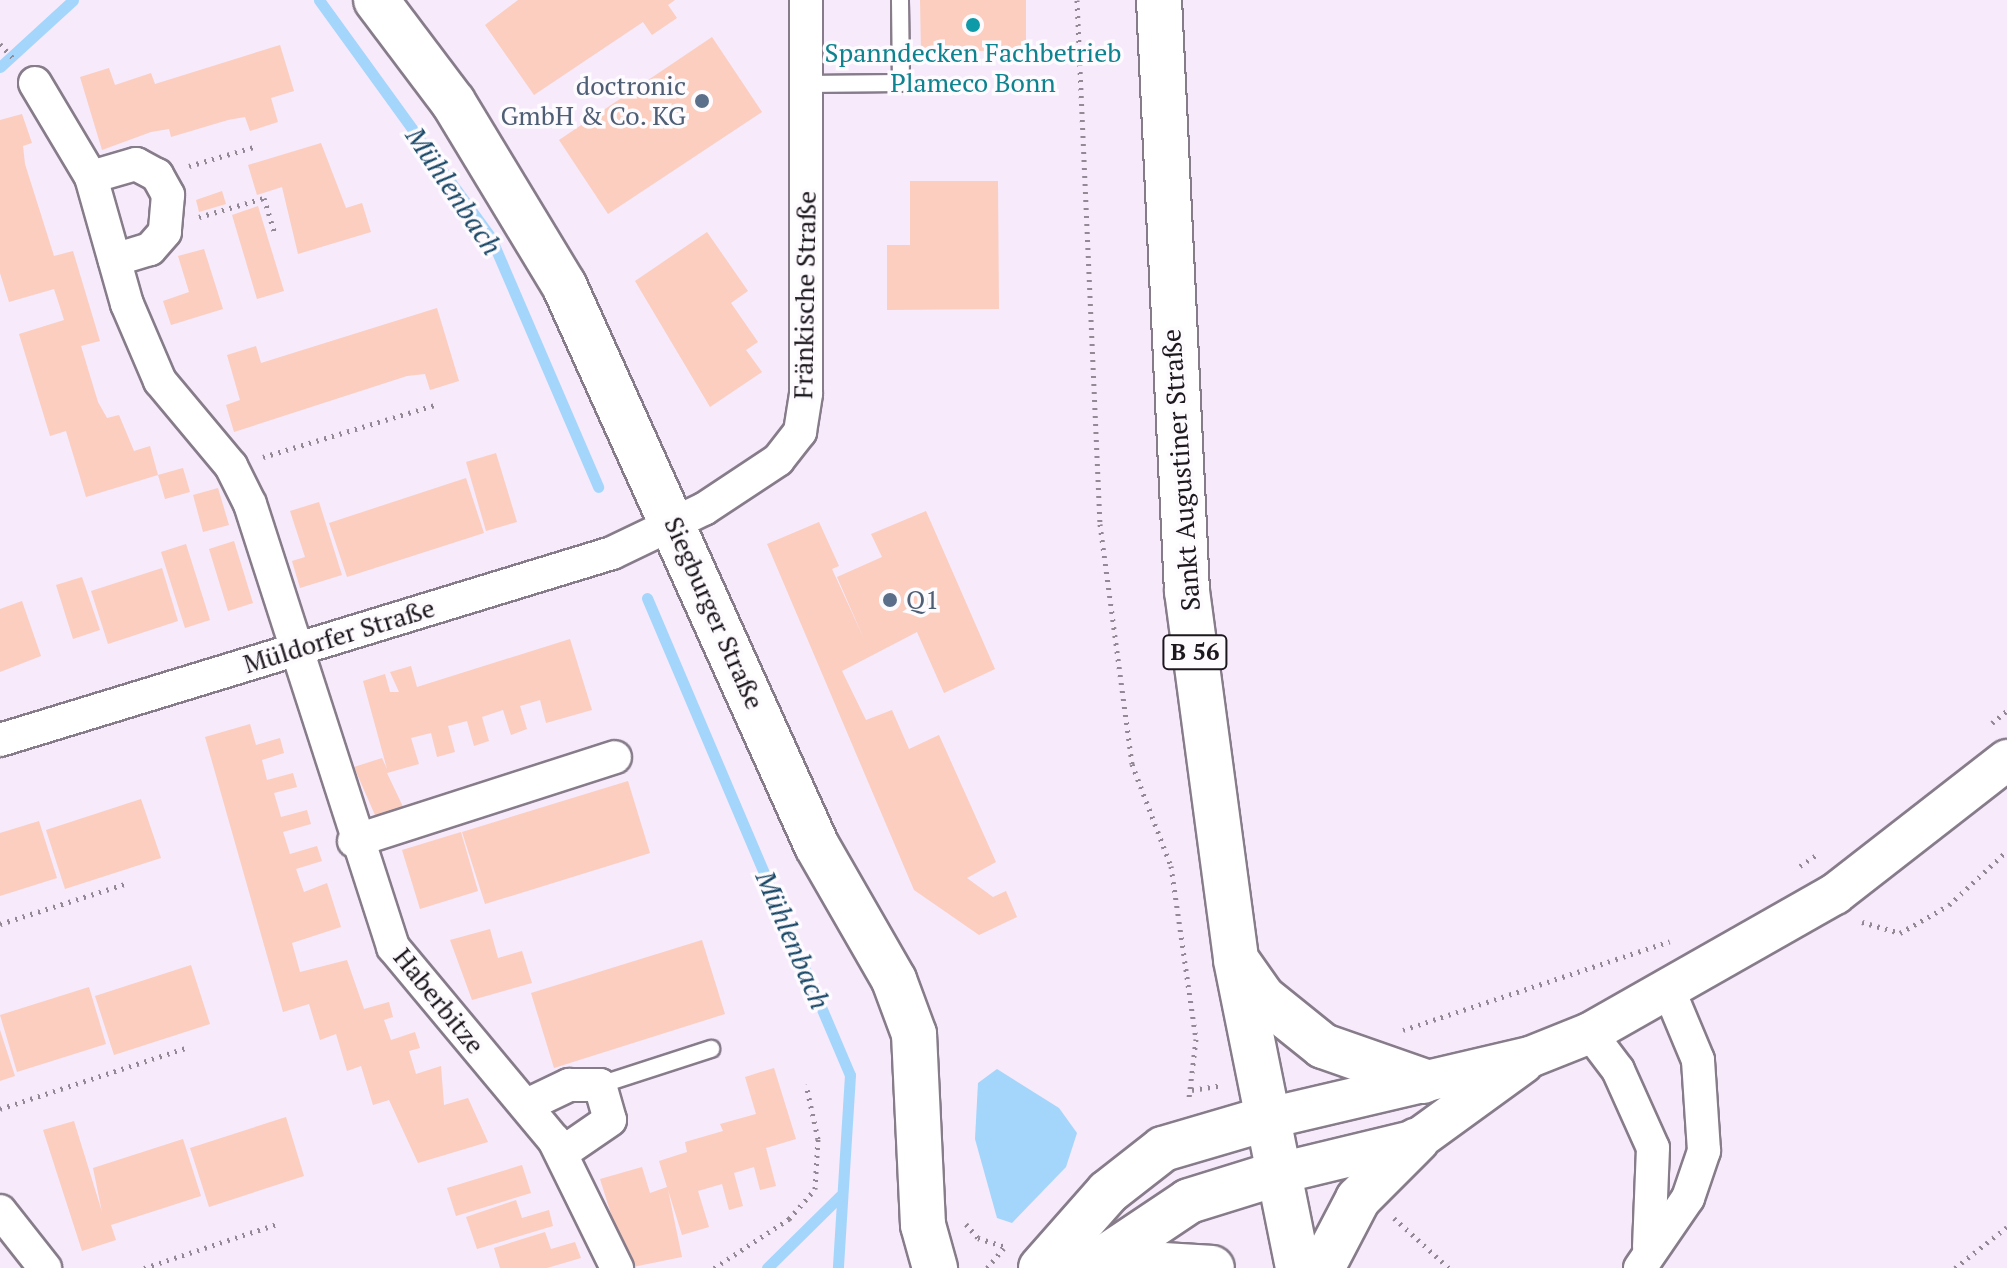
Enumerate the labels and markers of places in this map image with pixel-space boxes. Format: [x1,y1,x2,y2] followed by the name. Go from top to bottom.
[964,16,982,34] marker: Spanndecken Fachbetrieb Plameco Bonn
[825,37,1121,98] place label: Spanndecken Fachbetrieb Plameco Bonn
[499,70,686,132] place label: doctronic GmbH & Co. KG
[693,92,711,110] marker: doctronic GmbH & Co. KG
[906,584,939,616] place label: Q1
[881,591,899,609] marker: Q1

